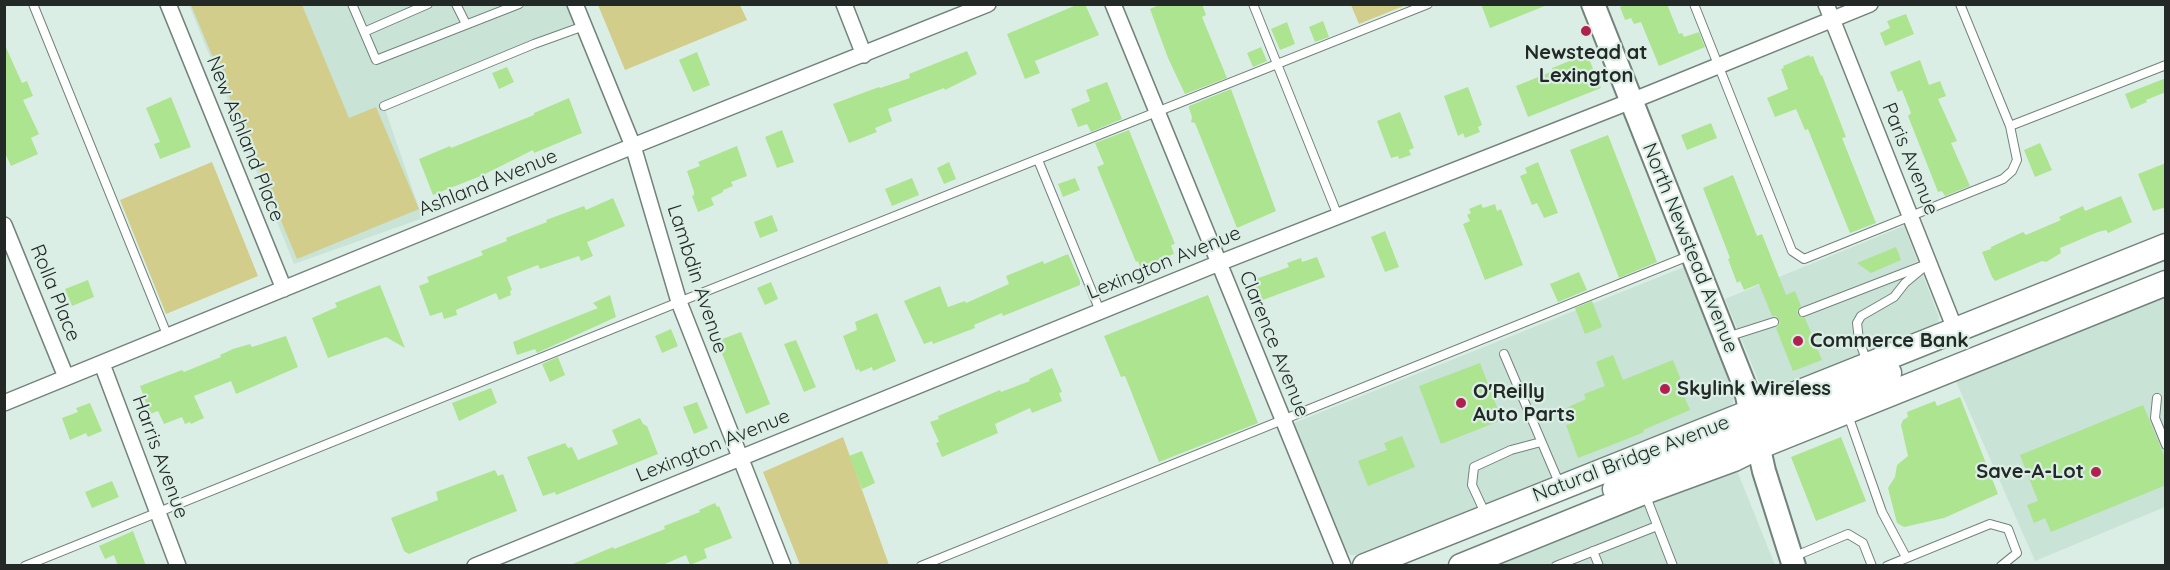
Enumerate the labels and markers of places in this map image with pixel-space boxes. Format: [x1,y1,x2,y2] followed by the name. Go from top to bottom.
[1579,24,1593,38] marker: Newstead at Lexington
[1525,41,1647,88] place label: Newstead at Lexington
[1810,329,1969,353] place label: Commerce Bank
[1791,334,1805,348] marker: Commerce Bank
[1677,377,1831,401] place label: Skylink Wireless
[1473,380,1575,427] place label: O'Reilly Auto Parts
[1658,382,1672,396] marker: Skylink Wireless
[1454,396,1468,410] marker: O'Reilly Auto Parts
[1976,460,2084,484] place label: Save-A-Lot
[2089,465,2103,479] marker: Save-A-Lot

